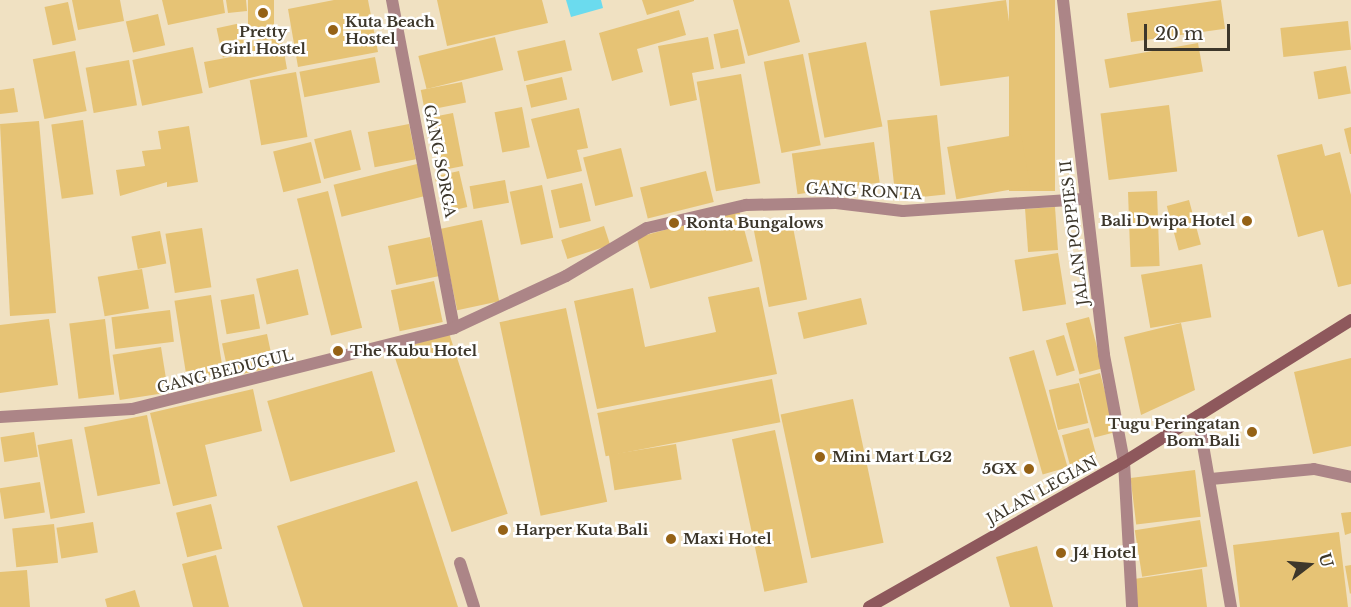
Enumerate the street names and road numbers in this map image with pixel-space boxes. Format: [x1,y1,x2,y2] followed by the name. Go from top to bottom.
[420,103,460,219] street label: GANG SORGA
[1056,159,1092,307] street label: JALAN POPPIES II
[805,179,923,203] street label: GANG RONTA
[155,345,295,397] street label: GANG BEDUGUL
[983,452,1101,528] street label: JALAN LEGIAN

